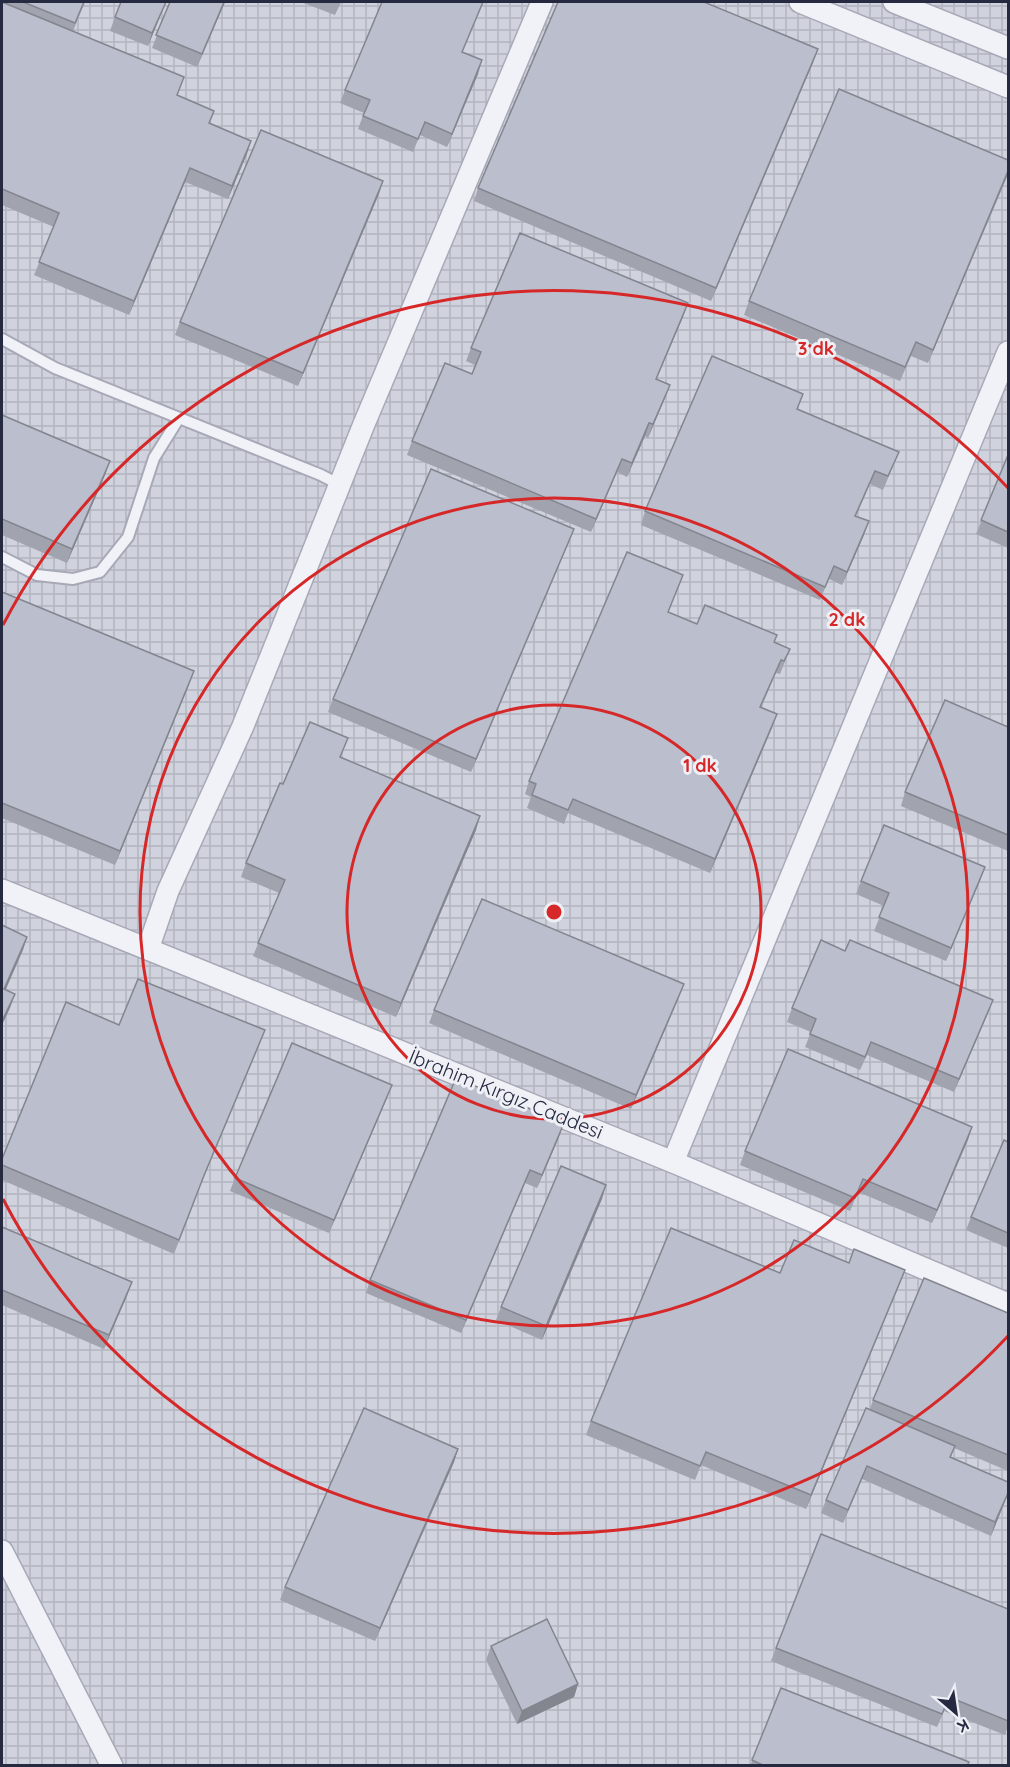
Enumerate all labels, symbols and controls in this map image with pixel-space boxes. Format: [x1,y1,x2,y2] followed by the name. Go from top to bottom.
[798,337,834,360] text: 3 dk
[829,608,865,631] text: 2 dk
[683,754,717,777] text: 1 dk
[544,902,564,922] centre of rings
[405,1043,607,1144] street label: İbrahim Kırgız Caddesi
[926,1683,986,1743] north arrow
[954,1715,973,1737] text: K

